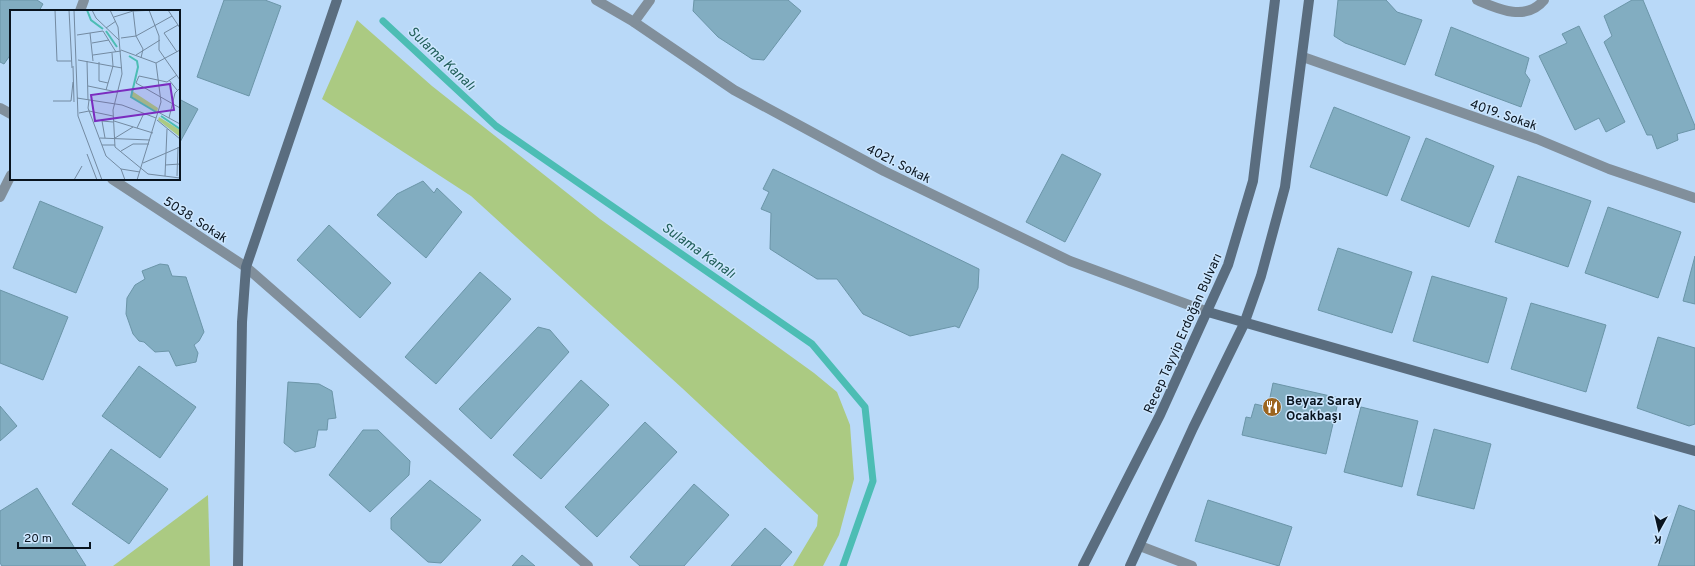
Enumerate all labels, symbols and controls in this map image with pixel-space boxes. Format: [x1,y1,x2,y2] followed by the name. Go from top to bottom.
[10,10,180,180] inset map
[404,24,479,95] water label: Sulama Kanalı
[1468,97,1539,135] street label: 4019. Sokak
[863,142,933,188] street label: 4021. Sokak
[160,194,230,247] street label: 5038. Sokak
[658,220,739,283] water label: Sulama Kanalı
[1141,251,1226,416] street label: Recep Tayyip Erdoğan Bulvarı
[1286,394,1362,425] place label: Beyaz Saray Ocakbaşı
[1261,396,1283,418] restaurant icon: Beyaz Saray Ocakbaşı
[1639,510,1679,550] north arrow
[18,524,90,550] scale bar
[24,531,52,547] text: 20 m
[1653,531,1663,546] text: K

